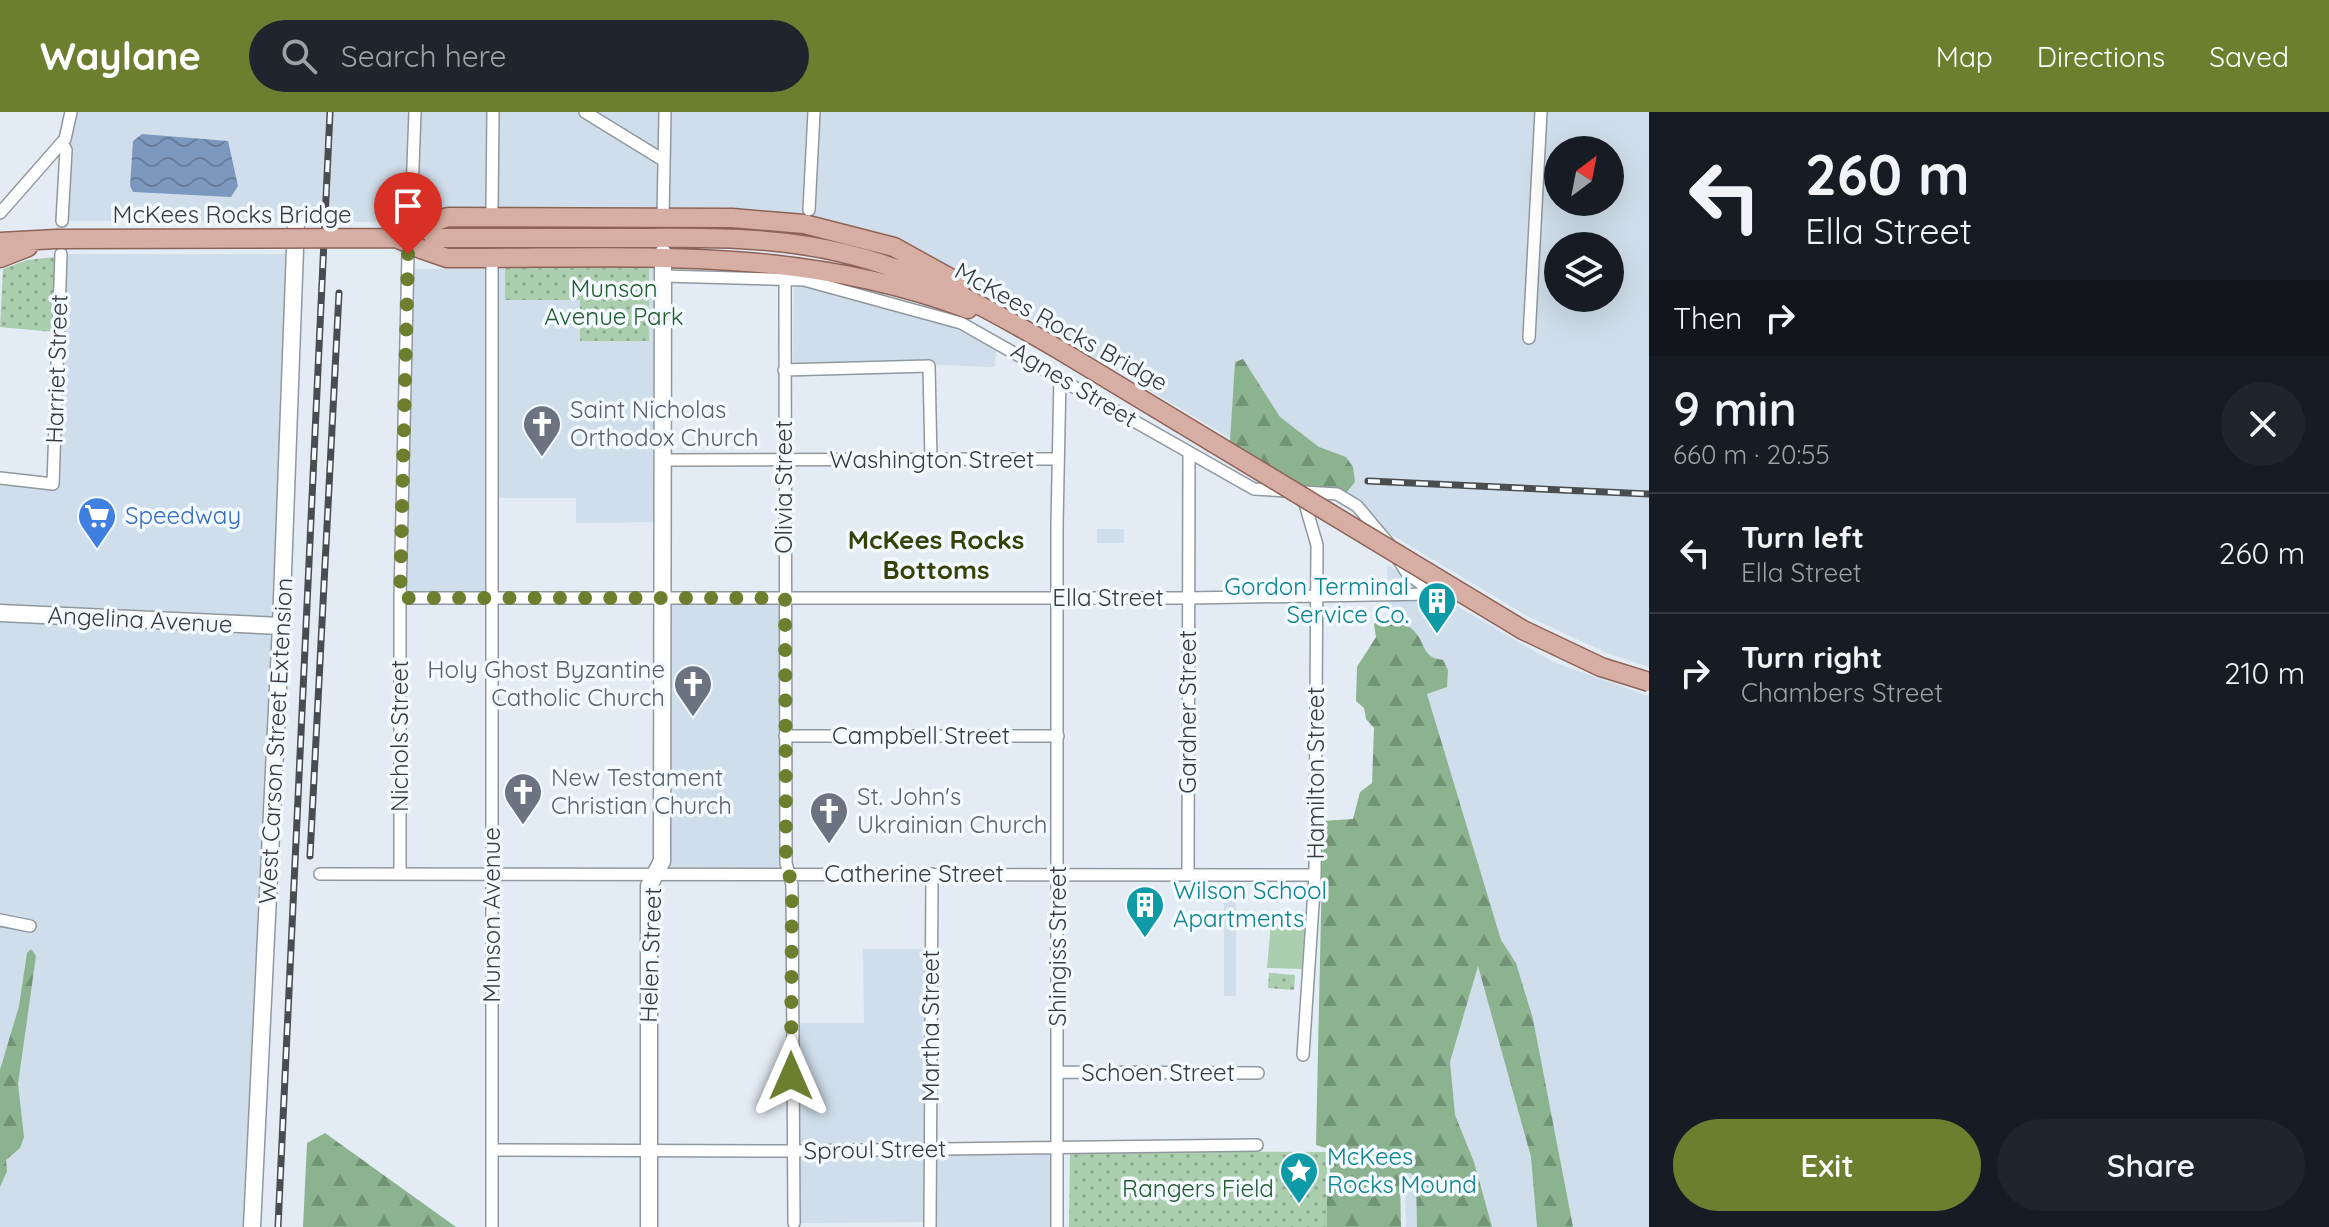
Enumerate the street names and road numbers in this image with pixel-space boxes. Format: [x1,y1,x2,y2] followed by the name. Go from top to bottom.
[113,199,351,229] street label: McKees Rocks Bridge
[950,255,1173,397] street label: McKees Rocks Bridge
[38,294,74,444] street label: Harriet Street
[1006,335,1143,433] street label: Agnes Street
[768,420,798,554] street label: Olivia Street
[830,444,1034,474] street label: Washington Street
[251,577,299,905] street label: West Carson Street Extension
[1052,582,1164,612] street label: Ella Street
[47,599,233,639] street label: Angelina Avenue
[1172,630,1202,794] street label: Gardner Street
[384,660,414,812] street label: Nichols Street
[1300,687,1330,859] street label: Hamilton Street
[832,720,1010,750] street label: Campbell Street
[476,827,506,1003] street label: Munson Avenue
[824,858,1004,888] street label: Catherine Street
[1042,866,1072,1026] street label: Shingiss Street
[633,887,667,1023] street label: Helen Street
[915,950,945,1102] street label: Martha Street
[1081,1057,1235,1087] street label: Schoen Street
[803,1133,947,1165] street label: Sproul Street

